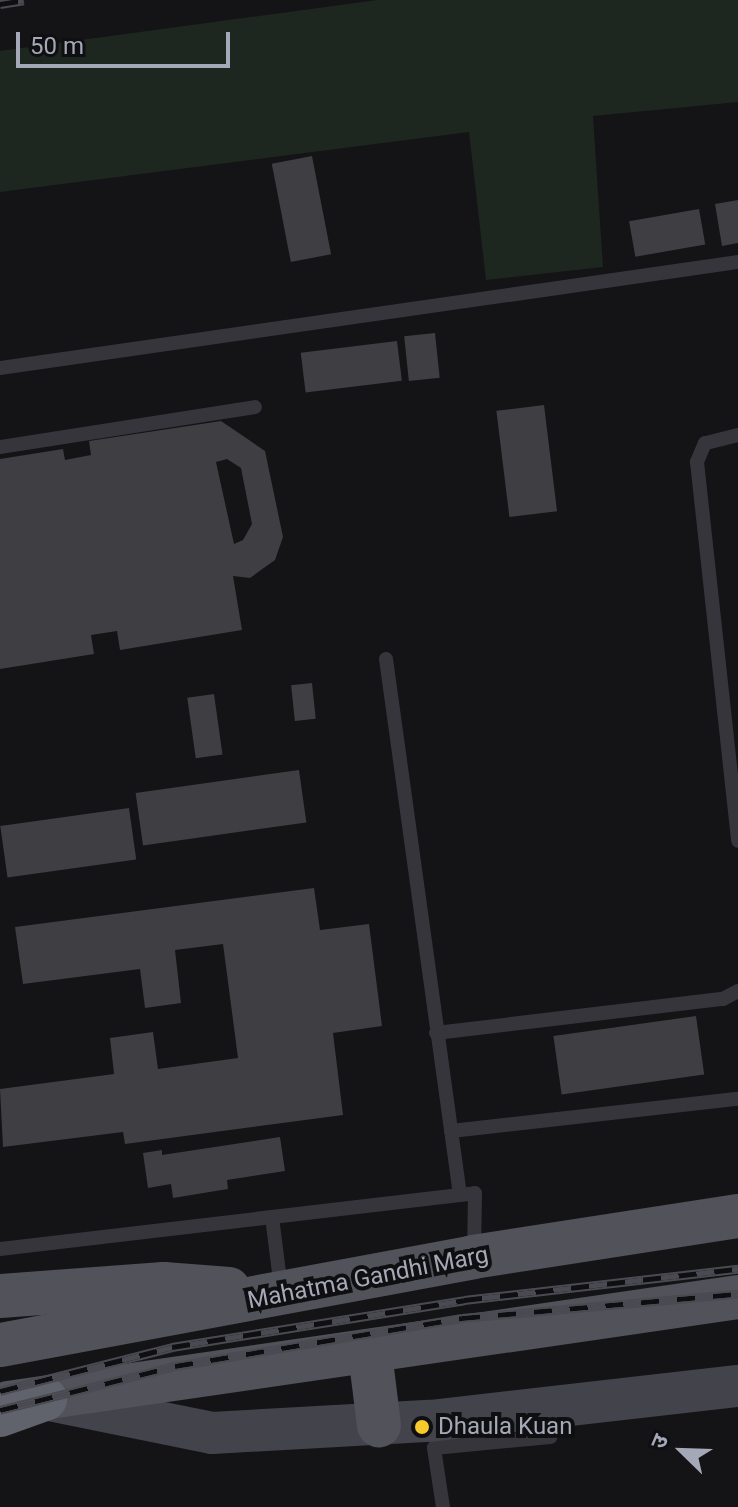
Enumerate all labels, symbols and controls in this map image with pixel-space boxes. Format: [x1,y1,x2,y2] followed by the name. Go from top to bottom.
[20,16,234,66] scale bar
[30,32,84,60] text: 50 m
[245,1241,491,1315] street label: Mahatma Gandhi Marg
[642,1411,722,1491] north arrow
[438,1413,572,1441] place label: Dhaula Kuan
[413,1418,431,1436] marker: Dhaula Kuan
[645,1431,673,1452] text: उ

